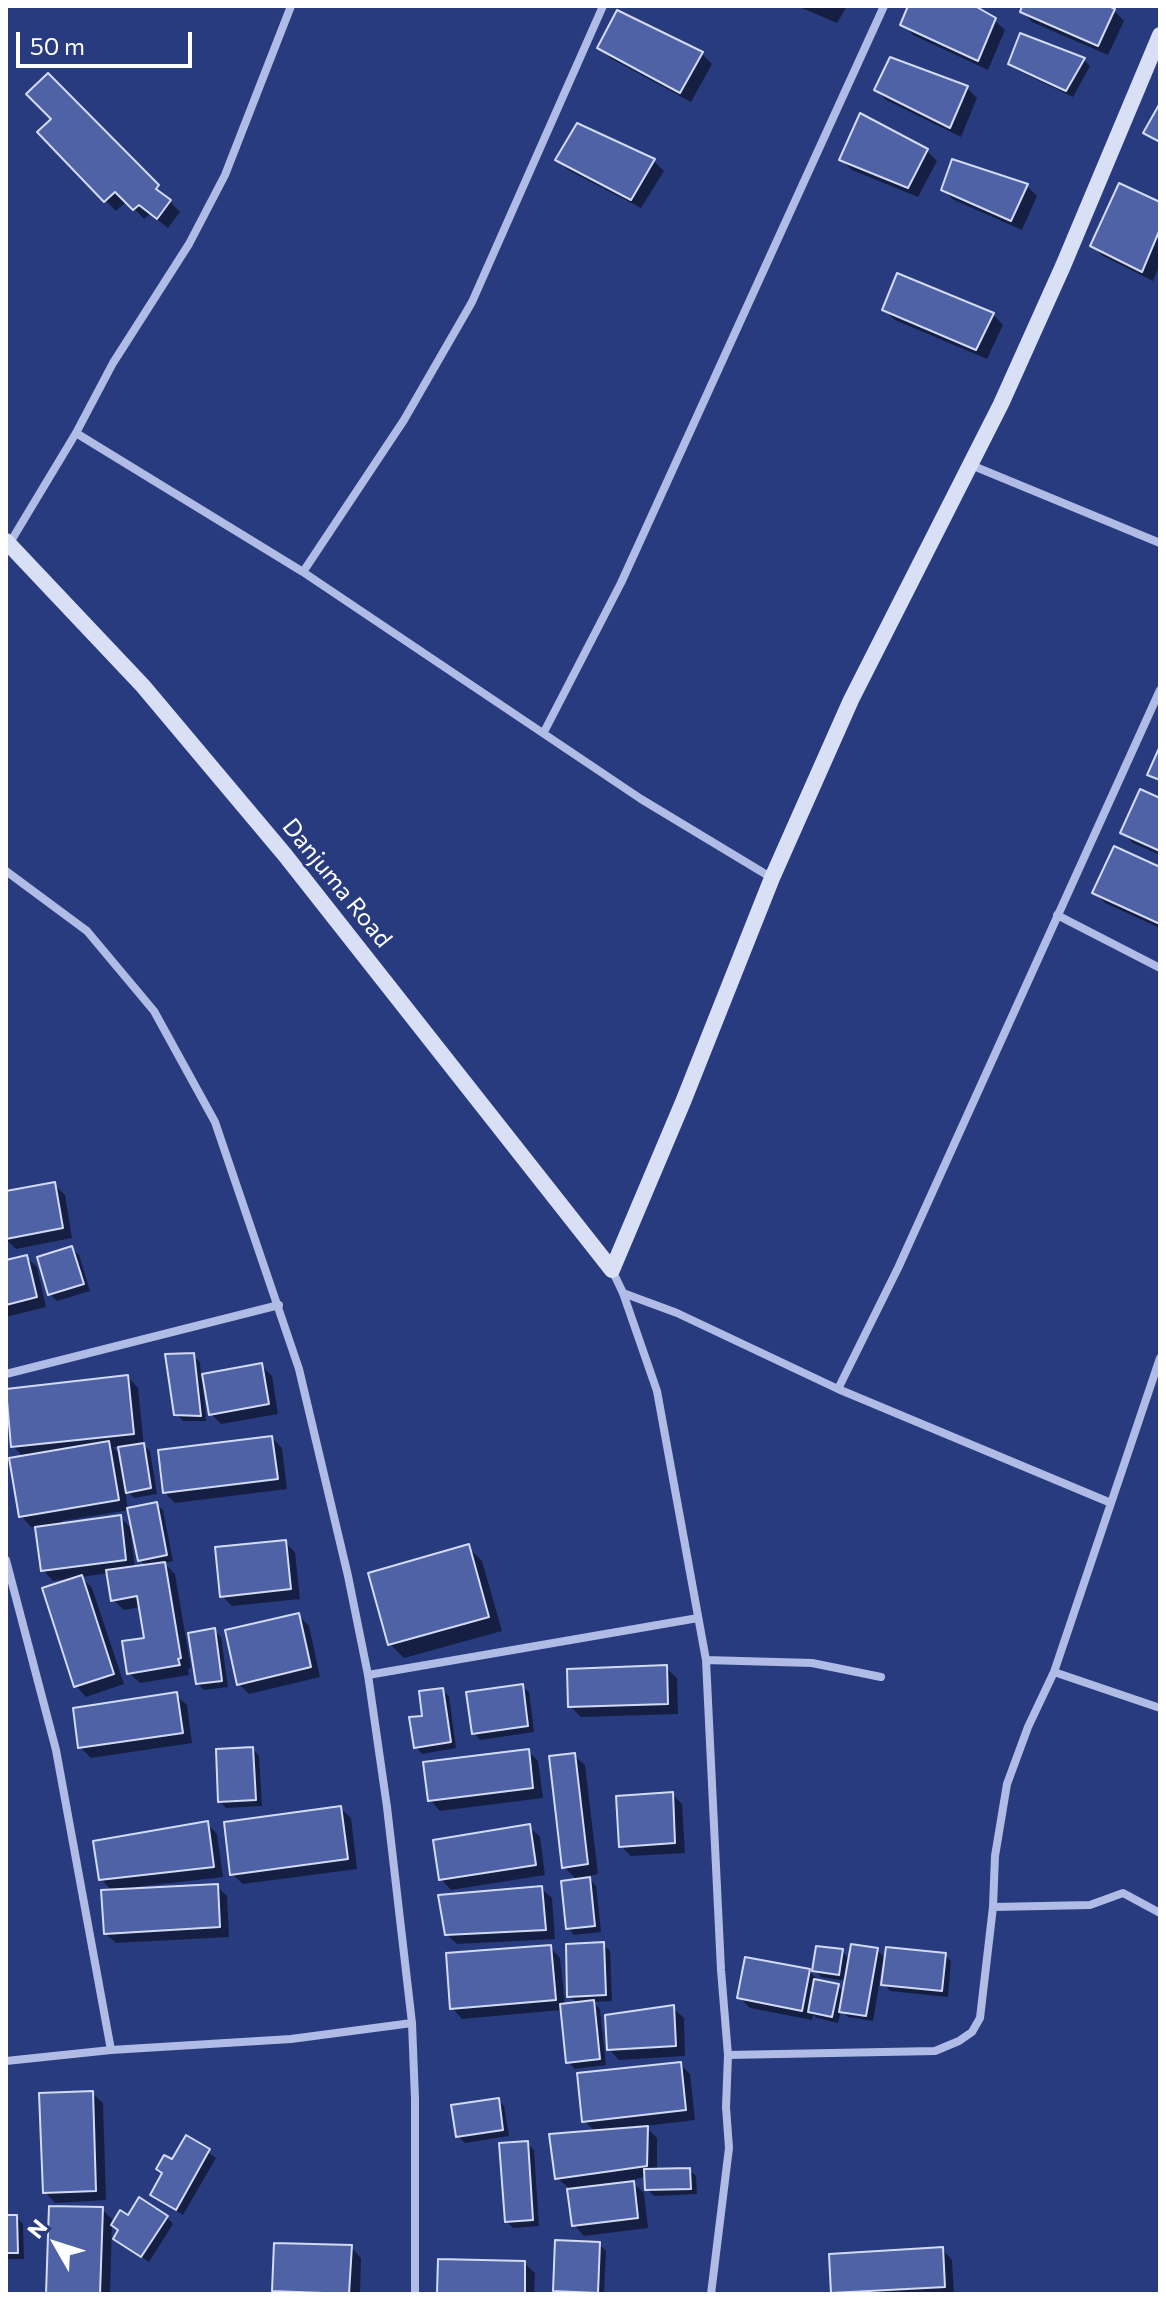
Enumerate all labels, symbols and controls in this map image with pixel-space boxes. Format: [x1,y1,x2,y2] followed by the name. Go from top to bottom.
[20,16,196,66] scale bar
[30,31,85,60] text: 50 m
[276,813,398,953] street label: Danjuma Road
[16,2204,96,2284] north arrow
[21,2214,53,2243] text: N

